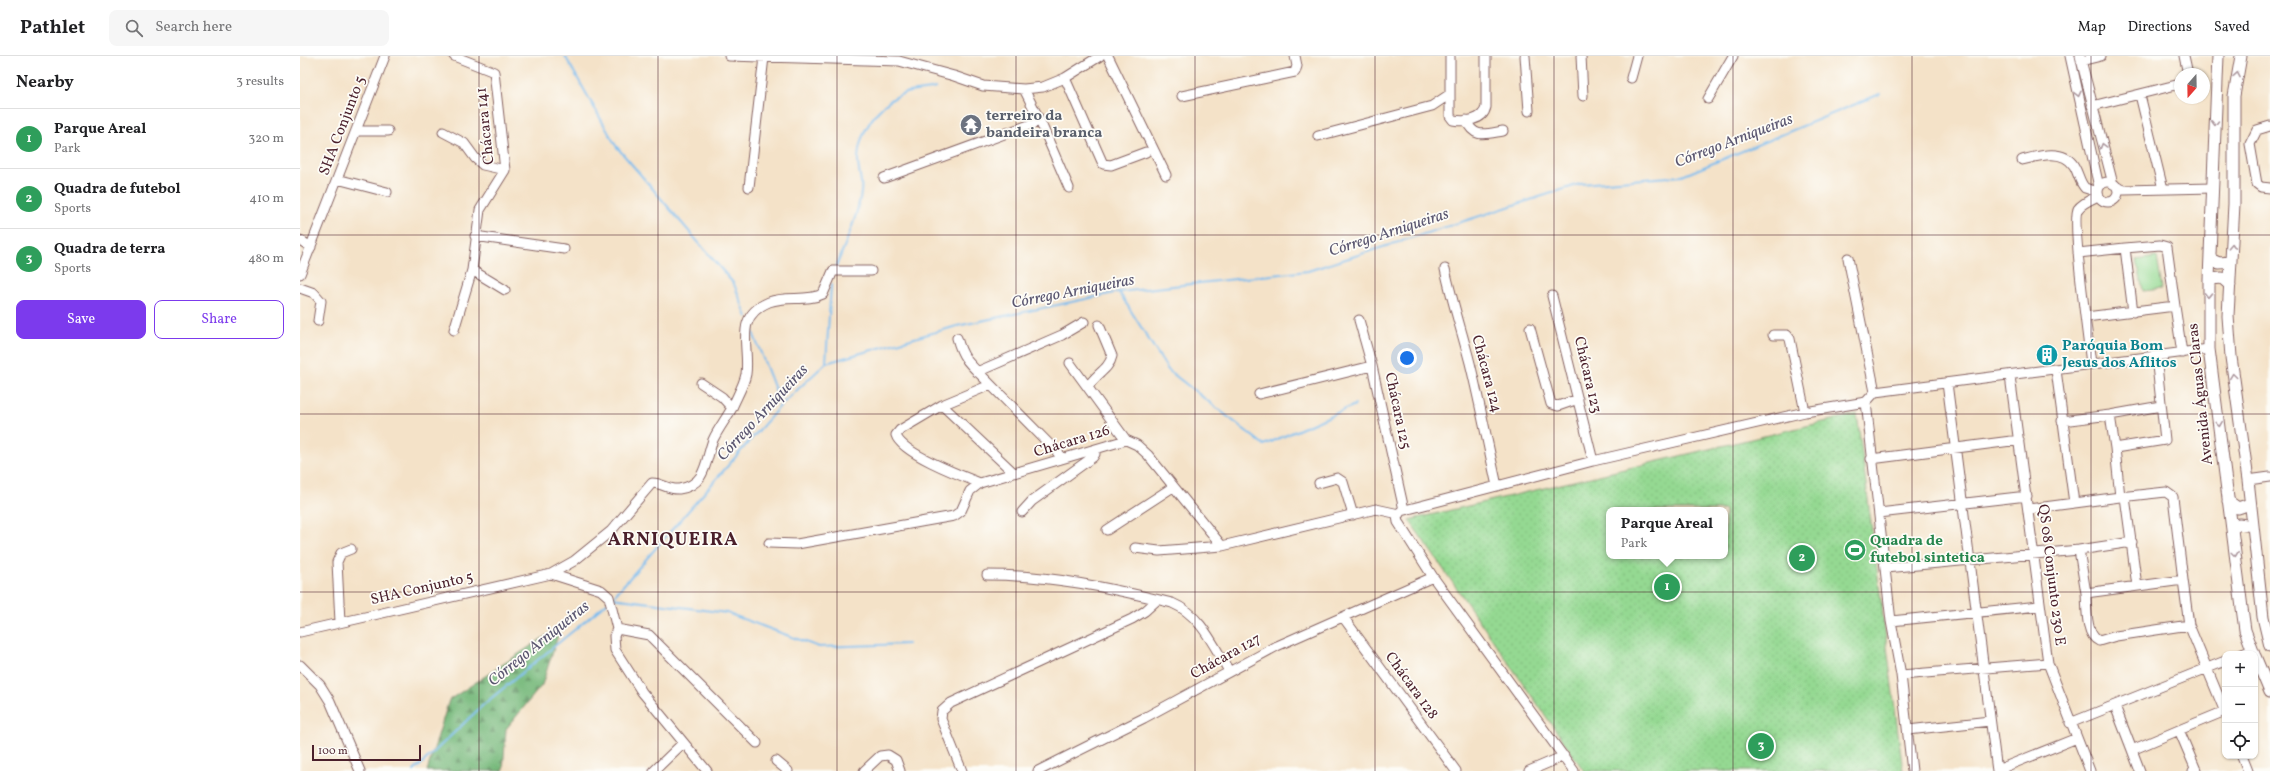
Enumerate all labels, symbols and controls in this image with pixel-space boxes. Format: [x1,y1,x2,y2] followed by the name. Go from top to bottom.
[109,10,389,46] search box
[20,15,85,41] text: Pathlet
[123,17,145,39] icon: search
[155,17,232,38] text: Search here
[2078,18,2106,37] text: Map
[2128,18,2192,37] text: Directions
[2214,18,2250,37] text: Saved
[2174,68,2210,104] north arrow
[16,71,74,94] text: Nearby
[2232,72,2241,78] one-way arrow
[236,73,284,91] text: 3 results
[314,73,372,179] street label: SHA Conjunto 5
[471,86,501,166] street label: Chácara 141
[2074,91,2082,97] one-way arrow
[986,106,1102,144] place label: terreiro da bandeira branca
[1672,108,1796,174] water label: Córrego Arniqueiras
[958,112,984,138] temple icon: terreiro da bandeira branca
[54,119,146,140] text: Parque Areal
[2211,120,2219,126] one-way arrow
[26,130,32,148] text: 1
[249,130,284,148] text: 320 m
[54,140,81,158] text: Park
[2099,143,2108,150] one-way arrow
[54,179,181,200] text: Quadra de futebol
[26,190,32,208] text: 2
[249,190,284,208] text: 410 m
[54,200,91,218] text: Sports
[1326,203,1452,263] water label: Córrego Arniqueiras
[54,239,165,260] text: Quadra de terra
[2228,243,2236,249] one-way arrow
[26,250,32,268] text: 3
[248,250,284,268] text: 480 m
[54,260,91,278] text: Sports
[1010,269,1137,315] water label: Córrego Arniqueiras
[2204,292,2213,298] one-way arrow
[16,300,146,339] button: Save
[154,300,284,339] button: Share
[2183,322,2219,466] street label: Avenida Águas Claras
[1466,333,1506,415] street label: Chácara 124
[1568,335,1606,415] street label: Chácara 123
[2061,336,2177,374] place label: Paróquia Bom Jesus dos Aflitos
[2034,342,2060,368] building icon: Paróquia Bom Jesus dos Aflitos
[1397,348,1417,368] your location
[712,360,814,466] water label: Córrego Arniqueiras
[1379,371,1415,451] street label: Chácara 125
[2229,373,2238,379] one-way arrow
[1031,420,1113,464] street label: Chácara 126
[2214,421,2223,427] one-way arrow
[2032,503,2070,647] street label: QS 08 Conjunto 230 E
[1606,507,1728,559] popup
[1621,514,1713,535] text: Parque Areal
[607,527,739,553] district label: ARNIQUEIRA
[1870,531,1985,569] place label: Quadra de futebol sintetica
[1621,535,1647,553] text: Park
[1842,537,1868,563] sports icon: Quadra de futebol sintetica
[1789,543,1815,573] pin: 2
[2230,551,2239,557] one-way arrow
[369,567,475,611] street label: SHA Conjunto 5
[1654,572,1680,602] pin: 1
[483,596,595,692] water label: Córrego Arniqueiras
[1187,629,1265,685] street label: Chácara 127
[1379,648,1443,724] street label: Chácara 128
[2222,651,2258,759] map controls
[2222,651,2258,687] button: +
[2222,687,2258,723] button: −
[2222,723,2258,759] button: locate
[1748,731,1774,761] pin: 3
[312,743,421,762] scale bar
[318,744,348,759] text: 100 m

